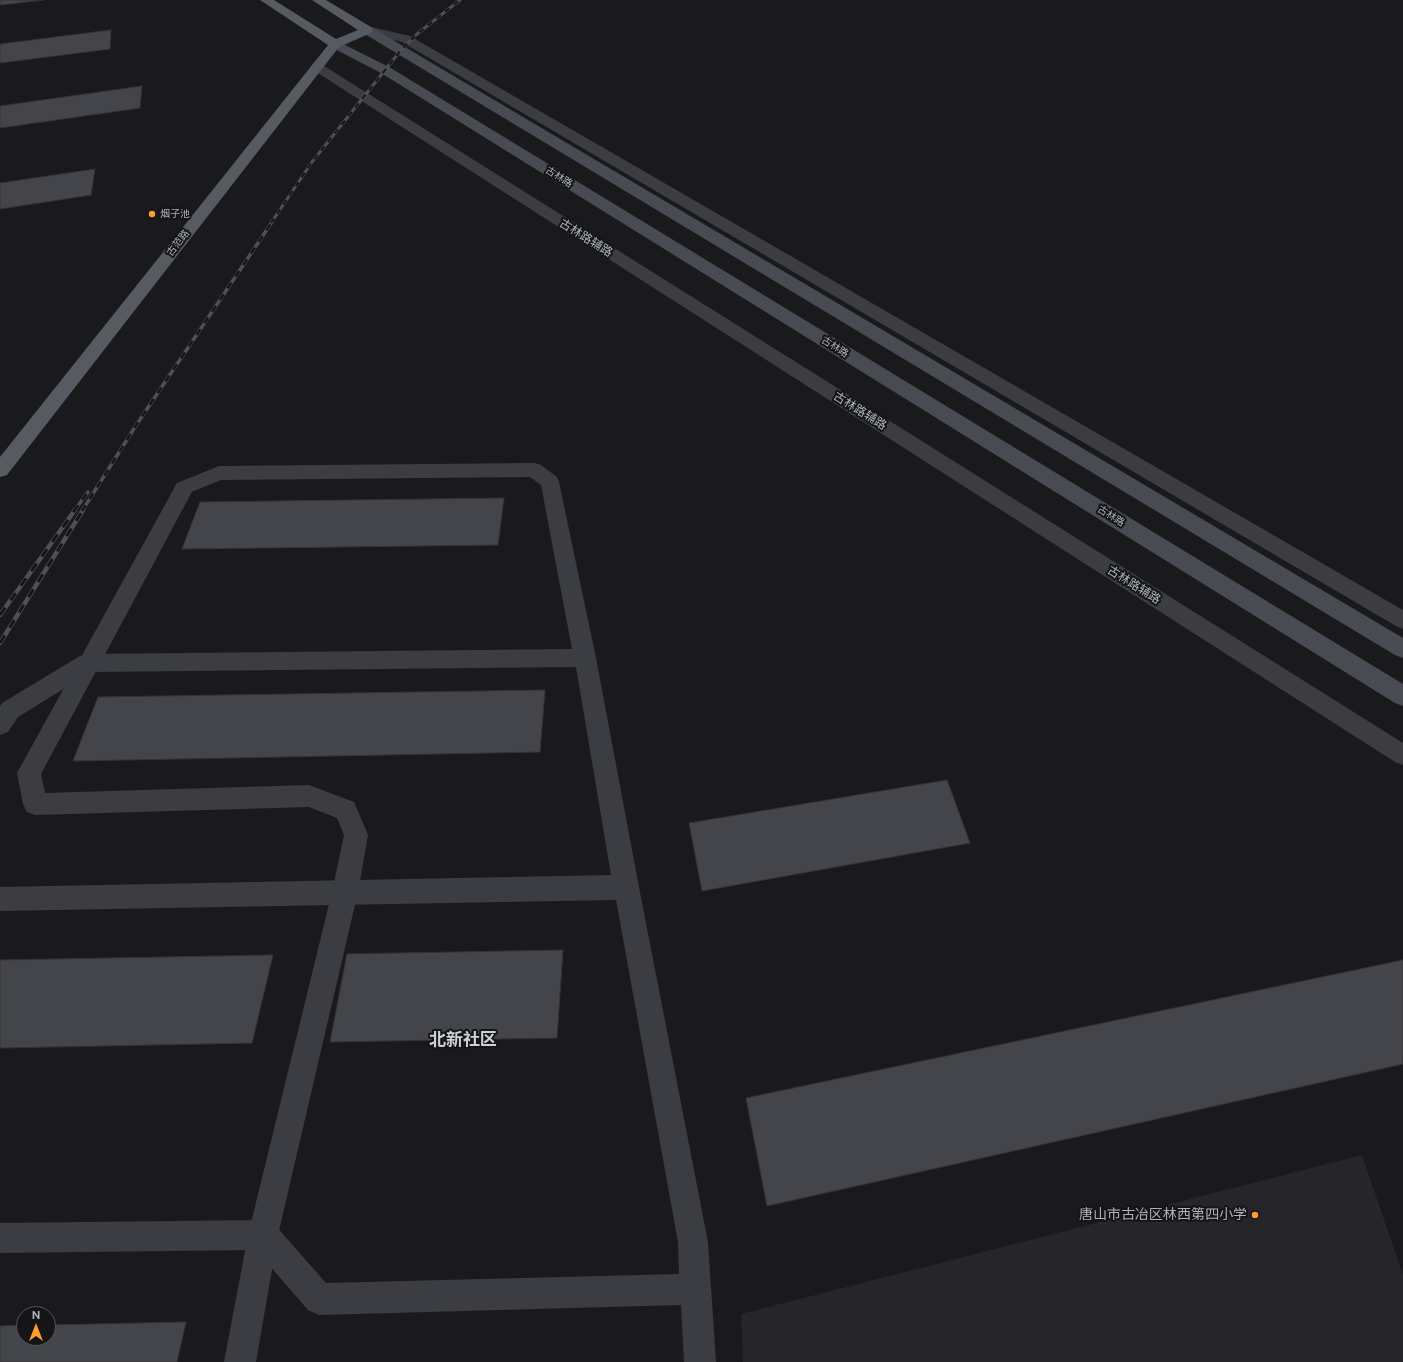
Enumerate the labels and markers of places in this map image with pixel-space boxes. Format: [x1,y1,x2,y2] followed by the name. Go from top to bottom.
[160,208,190,220] place label: 烟子池
[147,209,157,219] marker: 烟子池
[1079,1207,1247,1223] place label: 唐山市古冶区林西第四小学
[1250,1210,1260,1220] marker: 唐山市古冶区林西第四小学

